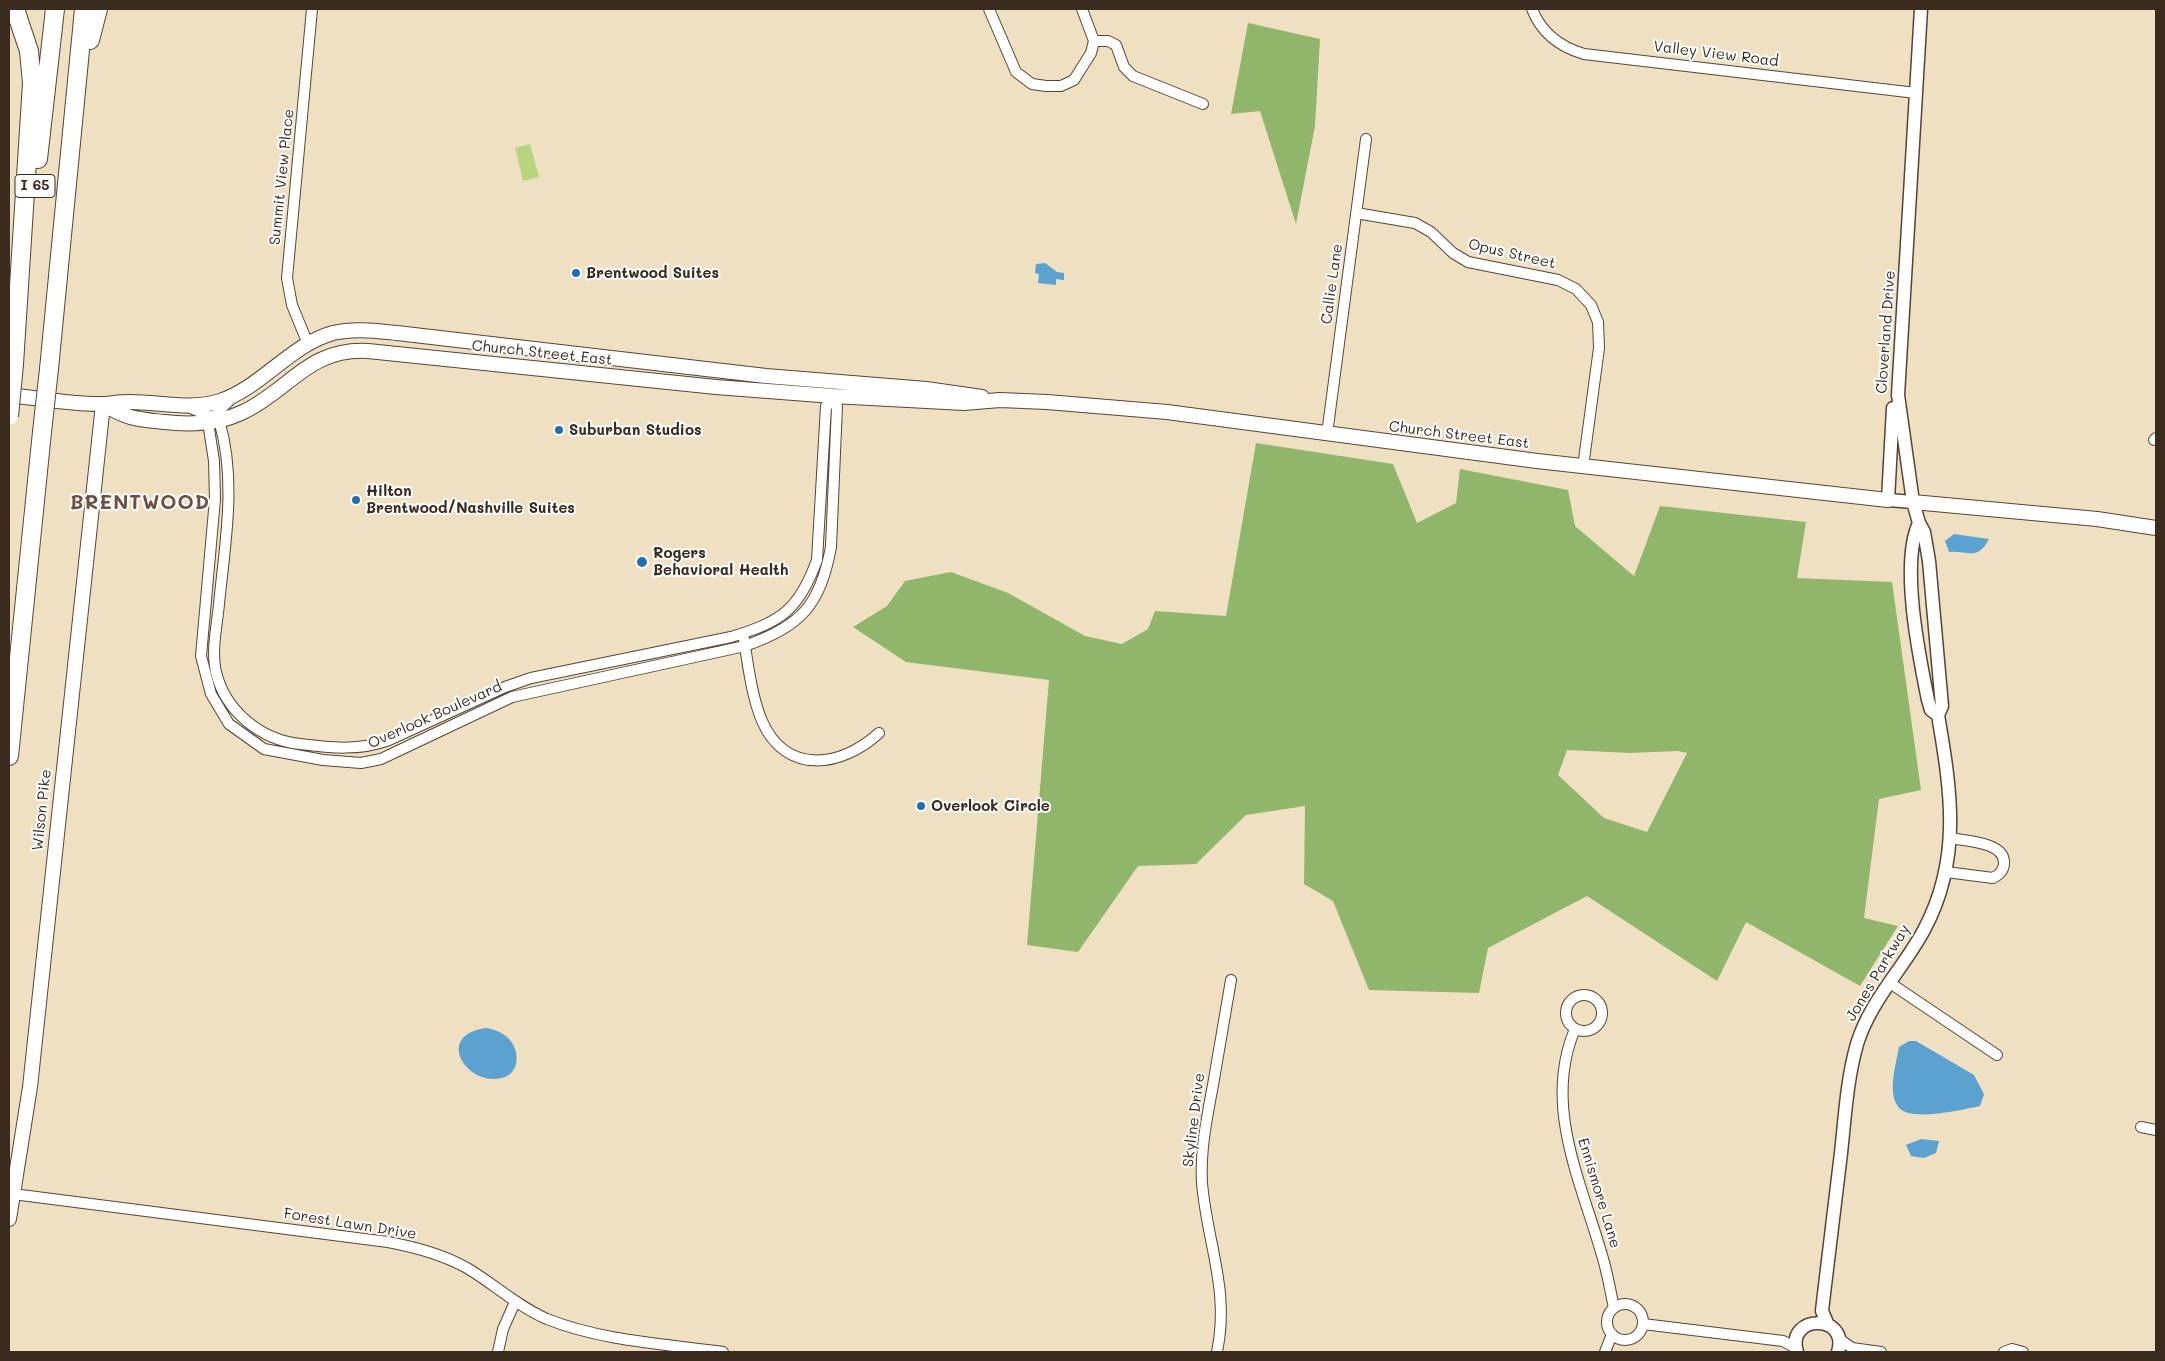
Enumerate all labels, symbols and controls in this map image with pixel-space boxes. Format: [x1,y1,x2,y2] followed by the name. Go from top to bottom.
[1652,37,1780,71] street label: Valley View Road
[266,108,298,246] street label: Summit View Place
[15,175,55,198] road number: I 65
[1467,235,1557,273] street label: Opus Street
[1317,243,1347,325] street label: Callie Lane
[586,264,719,282] place label: Brentwood Suites
[570,267,582,279] marker: Brentwood Suites
[1873,270,1899,394] street label: Cloverland Drive
[471,337,613,369] street label: Church Street East
[1388,417,1530,453] street label: Church Street East
[569,421,702,439] place label: Suburban Studios
[553,424,565,436] marker: Suburban Studios
[366,482,575,517] place label: Hilton Brentwood/Nashville Suites
[69,491,211,515] district label: BRENTWOOD
[350,494,362,506] marker: Hilton Brentwood/Nashville Suites
[653,544,788,579] place label: Rogers Behavioral Health
[635,555,649,569] marker: Rogers Behavioral Health
[365,677,505,753] street label: Overlook Boulevard
[29,768,55,852] street label: Wilson Pike
[931,797,1050,815] place label: Overlook Circle
[915,800,927,812] marker: Overlook Circle
[1842,921,1914,1025] street label: Jones Parkway
[1179,1072,1209,1168] street label: Skyline Drive
[1574,1136,1624,1250] street label: Ennismore Lane
[282,1205,418,1243] street label: Forest Lawn Drive

